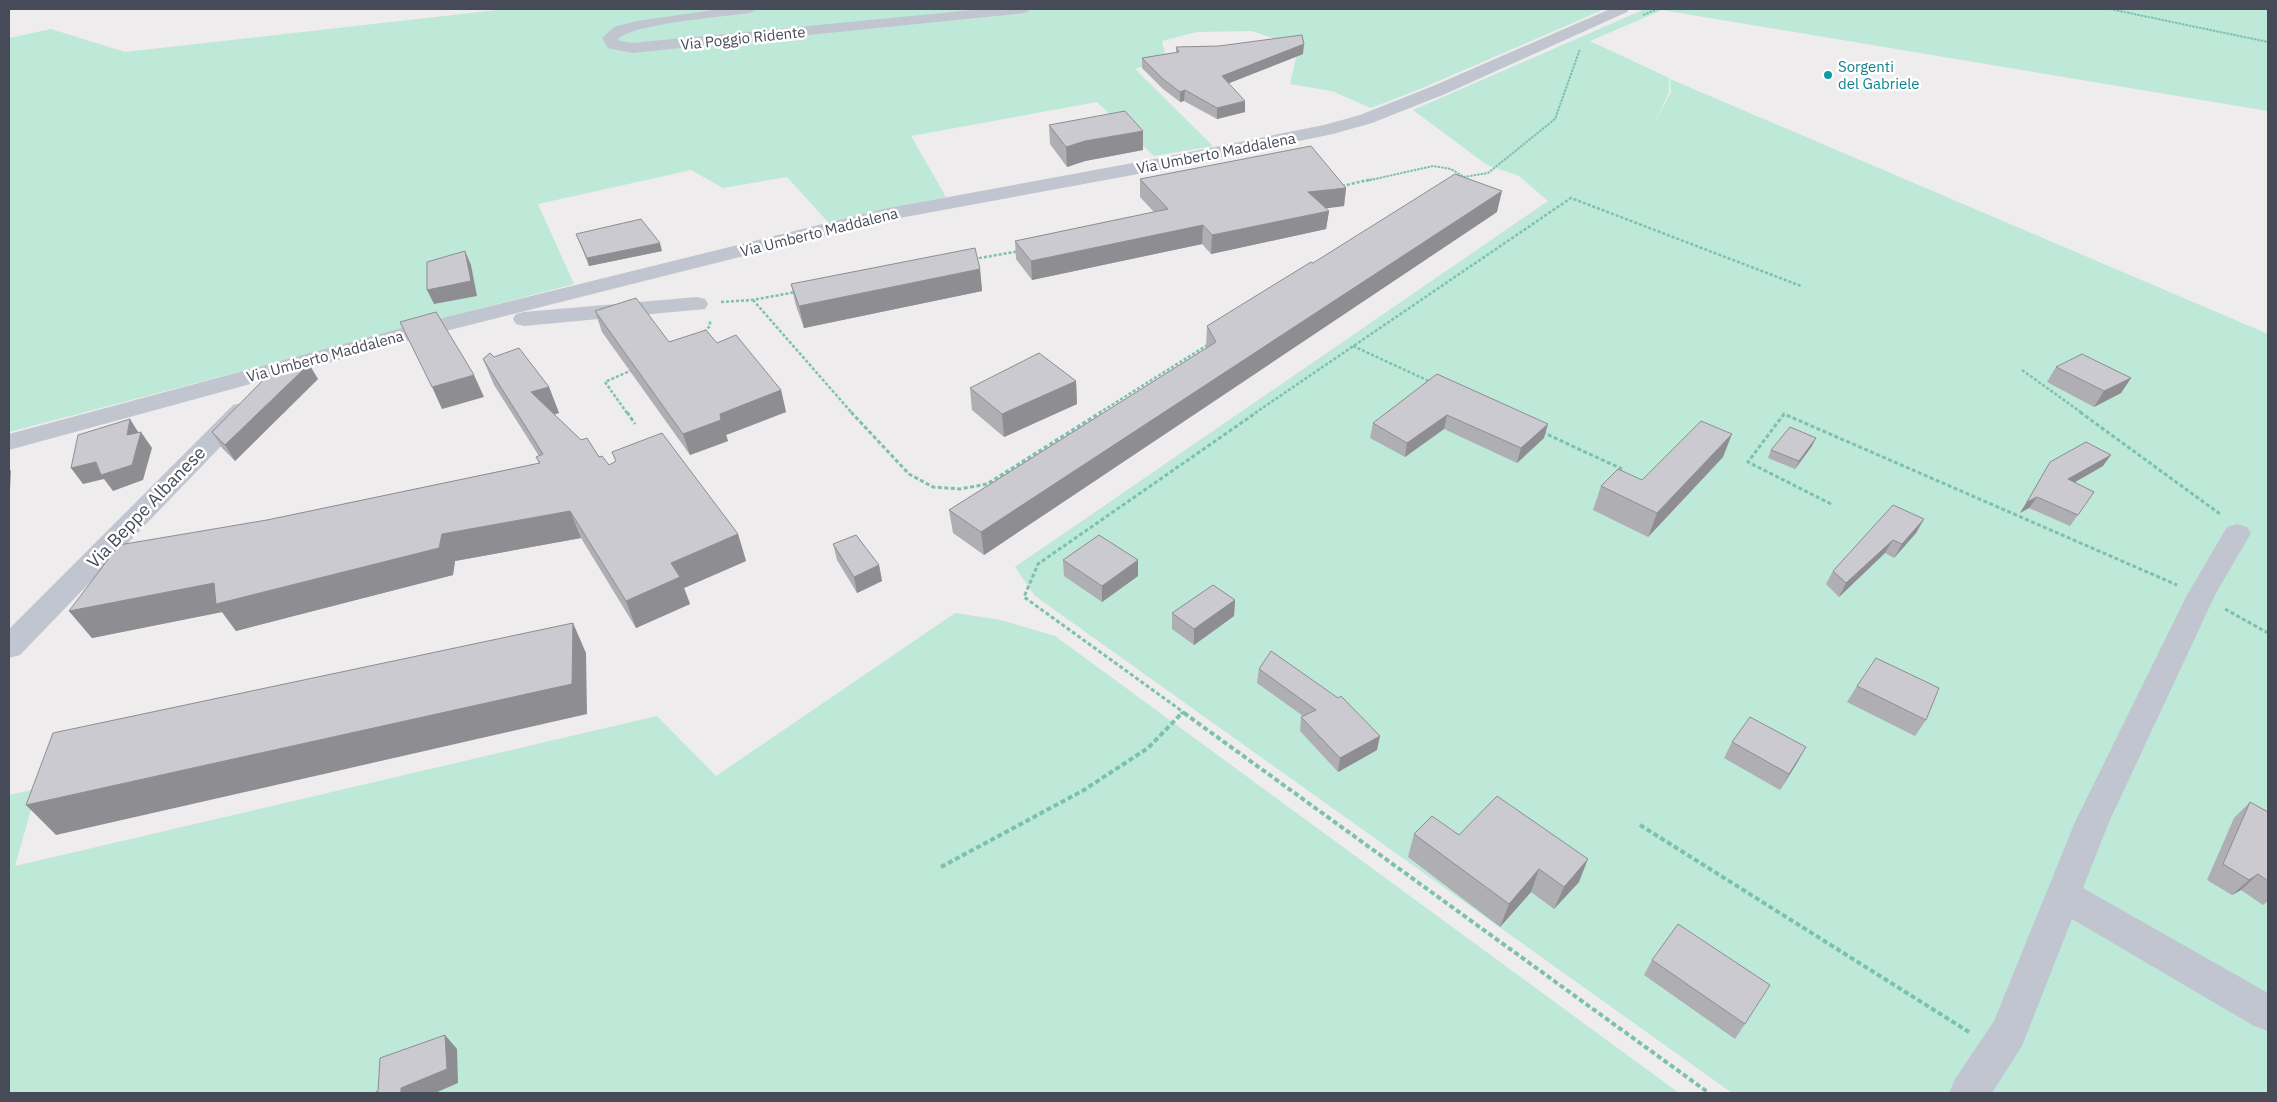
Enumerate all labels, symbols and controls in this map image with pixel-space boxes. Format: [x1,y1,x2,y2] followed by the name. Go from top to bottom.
[680,22,806,54] street label: Via Poggio Ridente
[1838,57,1920,93] place label: Sorgenti del Gabriele
[1822,69,1834,81] marker: Sorgenti del Gabriele
[1135,128,1297,178] street label: Via Umberto Maddalena
[738,203,900,261] street label: Via Umberto Maddalena
[244,326,406,386] street label: Via Umberto Maddalena
[82,441,210,573] street label: Via Beppe Albanese

